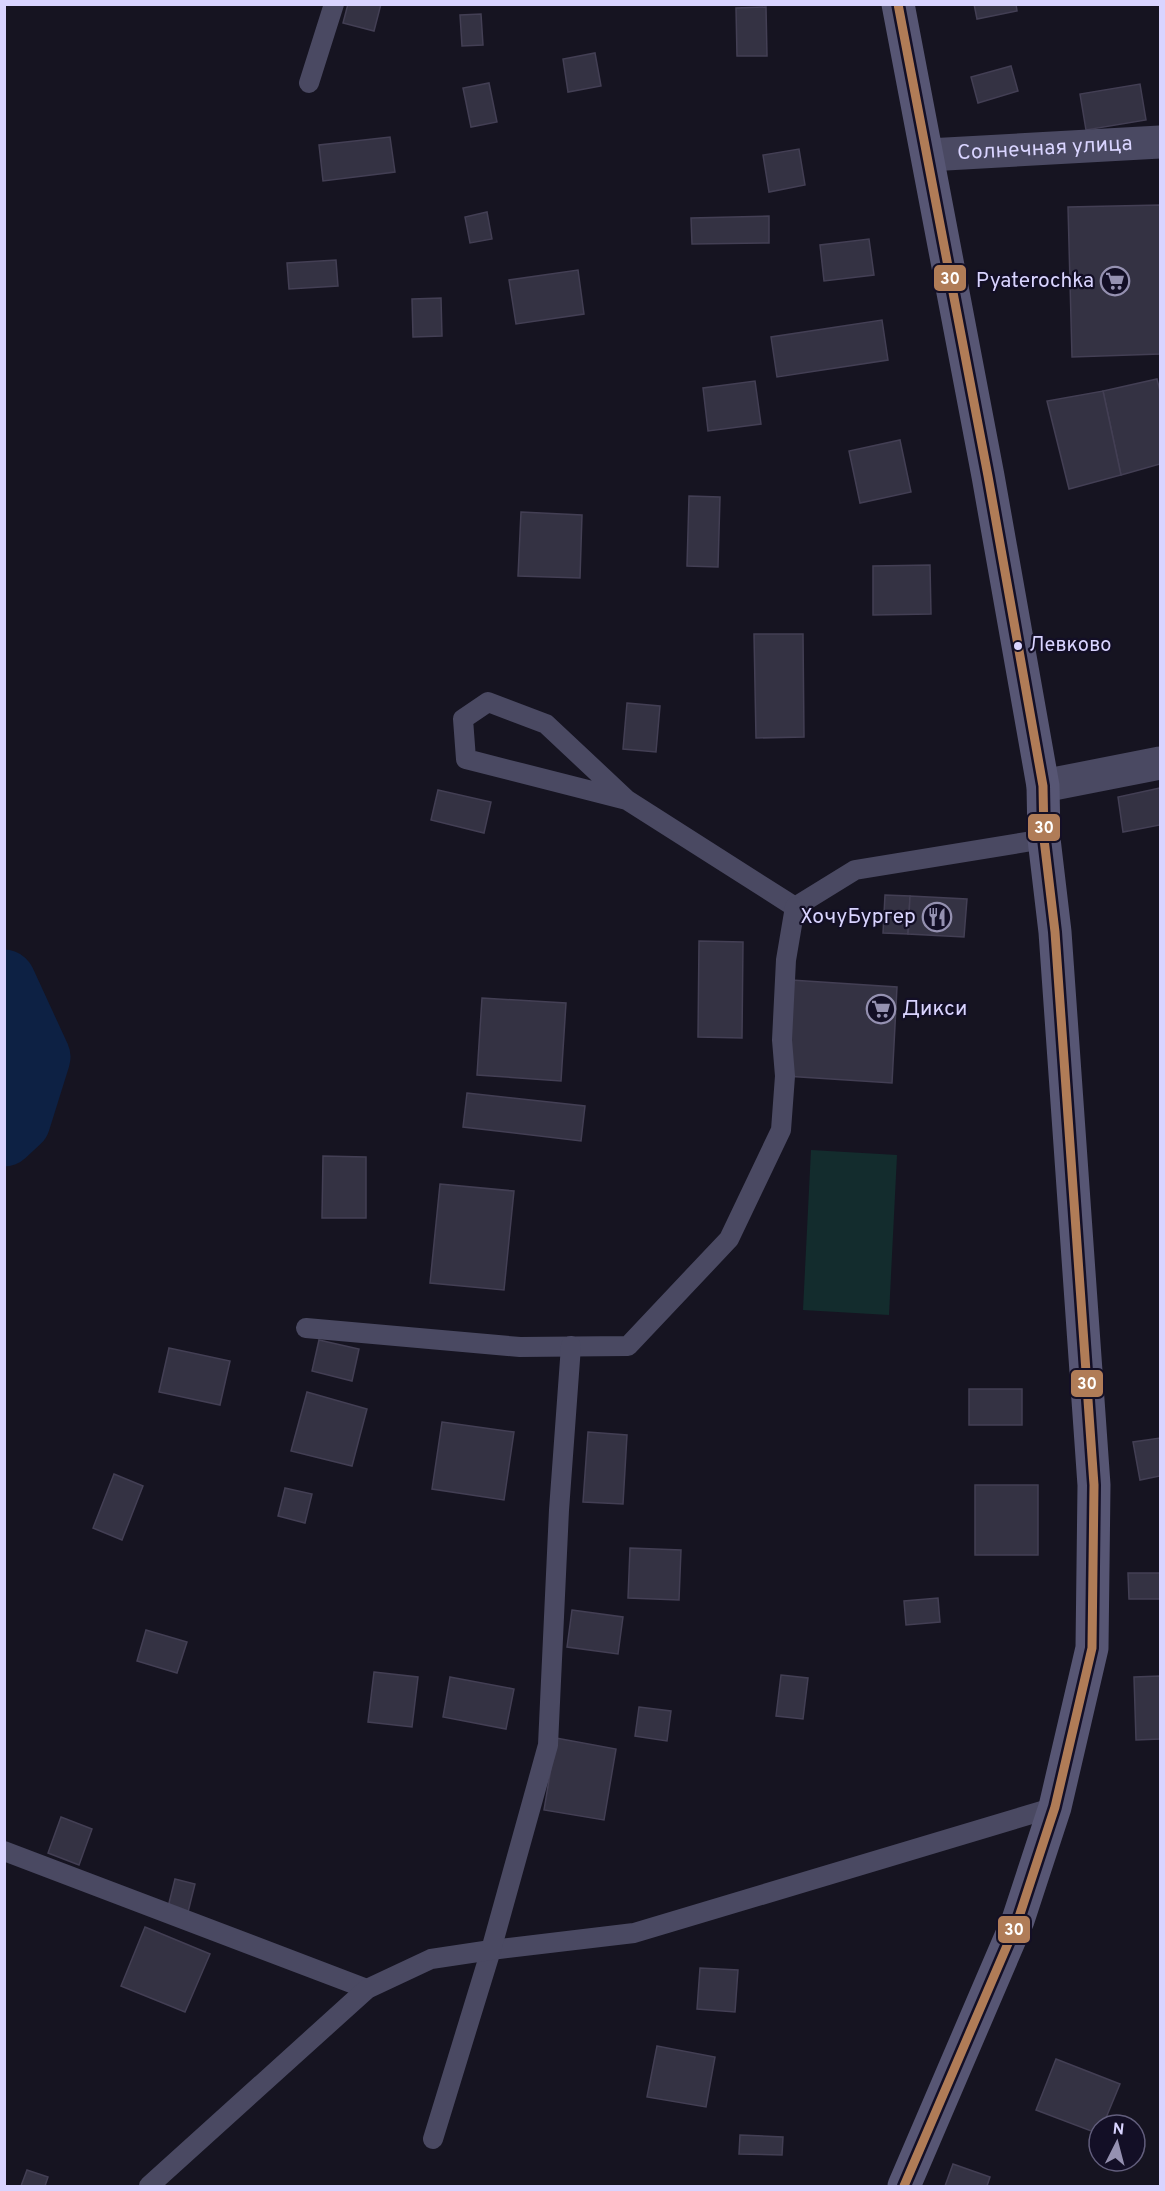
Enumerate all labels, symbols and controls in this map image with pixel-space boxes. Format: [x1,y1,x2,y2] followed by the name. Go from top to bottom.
[956,130,1133,167] street label: Солнечная улица
[933,264,967,292] line badge: 30
[1099,265,1131,297] supermarket icon: Pyaterochka
[976,268,1094,295] place label: Pyaterochka
[940,270,960,290] text: 30
[1029,633,1112,659] place label: Левково
[1012,640,1024,652] marker: Левково
[1027,813,1061,842] line badge: 30
[1034,819,1054,839] text: 30
[921,901,953,933] restaurant icon: ХочуБургер
[800,904,916,931] place label: ХочуБургер
[865,993,897,1025] supermarket icon: Дикси
[902,996,967,1023] place label: Дикси
[1070,1369,1104,1398] line badge: 30
[1077,1375,1097,1395] text: 30
[997,1915,1031,1944] line badge: 30
[1004,1921,1024,1941] text: 30
[1087,2113,1147,2173] north arrow
[1112,2120,1125,2141] text: N

